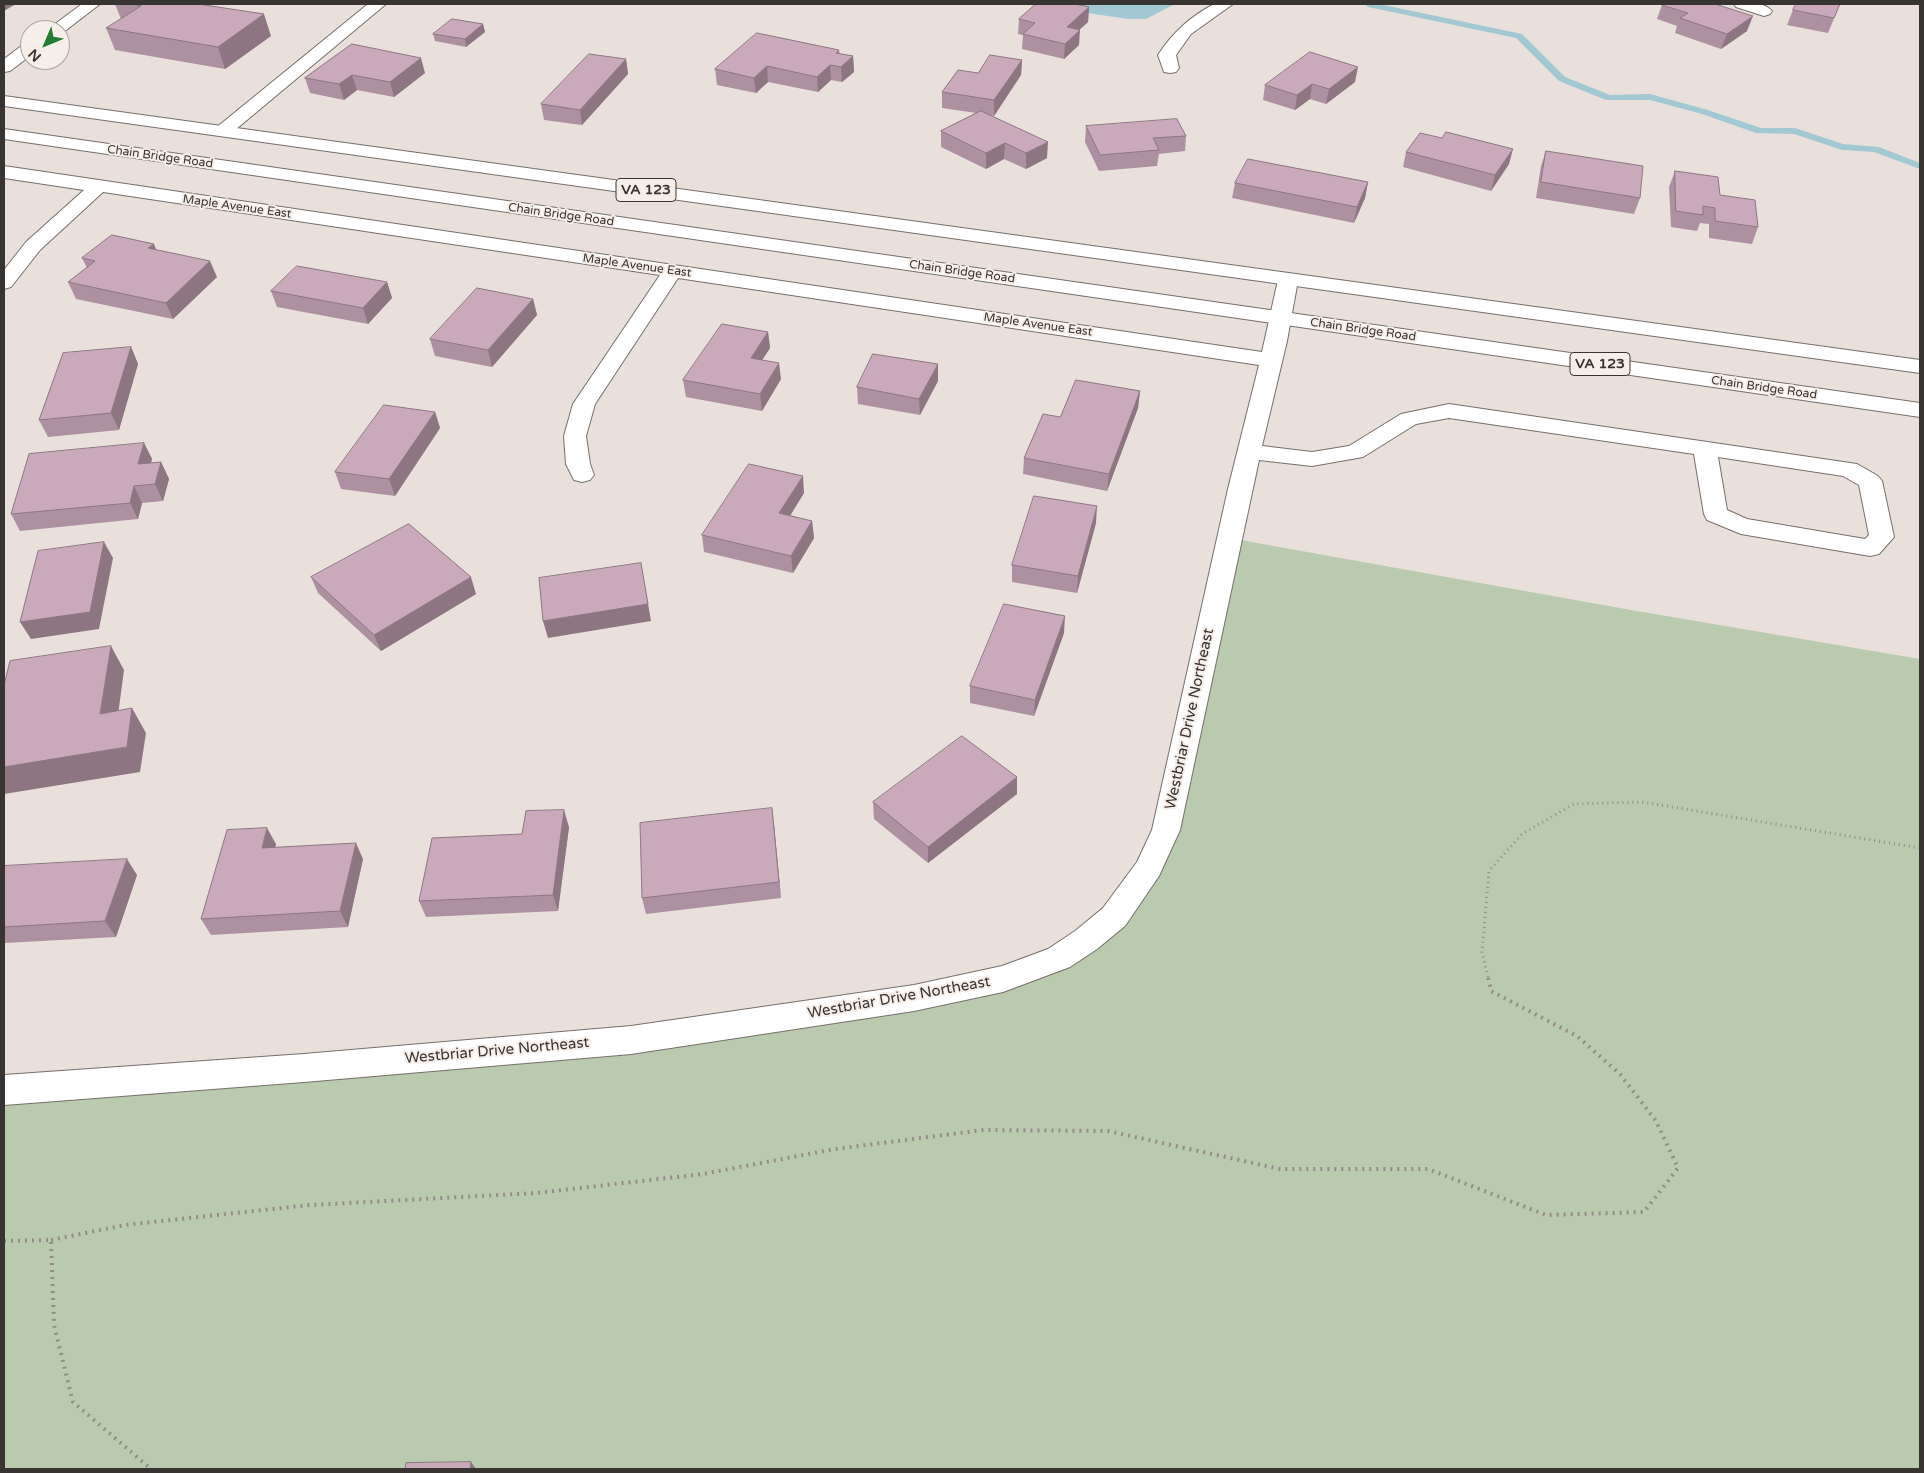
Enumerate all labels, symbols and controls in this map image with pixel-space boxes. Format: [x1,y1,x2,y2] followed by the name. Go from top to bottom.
[20,20,70,70] north arrow
[25,45,45,65] text: N
[106,142,214,172] street label: Chain Bridge Road
[616,178,676,202] road number: VA 123
[182,192,292,222] street label: Maple Avenue East
[507,200,615,230] street label: Chain Bridge Road
[582,251,692,281] street label: Maple Avenue East
[908,257,1016,287] street label: Chain Bridge Road
[983,310,1093,340] street label: Maple Avenue East
[1309,315,1417,345] street label: Chain Bridge Road
[1570,352,1630,376] road number: VA 123
[1710,373,1818,403] street label: Chain Bridge Road
[1162,627,1218,811] street label: Westbriar Drive Northeast
[806,973,992,1023] street label: Westbriar Drive Northeast
[404,1034,590,1068] street label: Westbriar Drive Northeast

